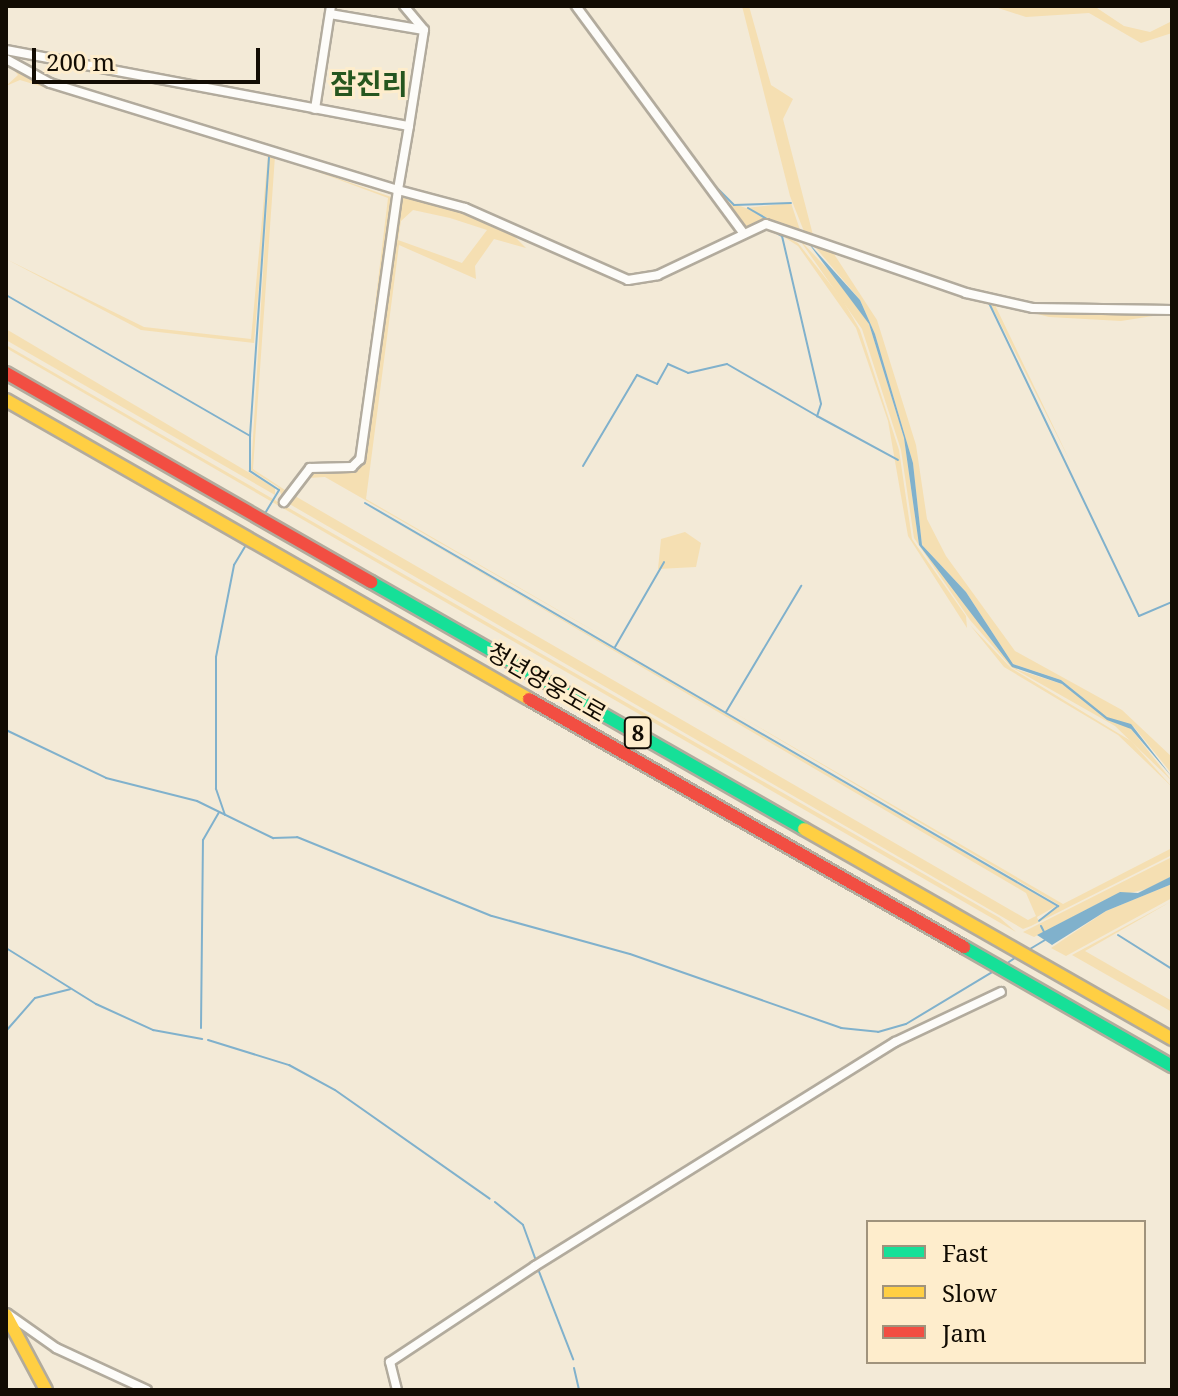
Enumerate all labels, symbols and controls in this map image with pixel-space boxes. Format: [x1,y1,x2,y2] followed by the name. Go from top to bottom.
[36,32,264,82] scale bar
[46,45,115,78] text: 200 m
[330,66,408,100] district label: 잠진리
[482,636,612,728] street label: 청년영웅도로
[622,715,654,751] road number: 8
[866,1220,1146,1364] legend
[942,1236,988,1269] text: Fast
[942,1276,997,1309] text: Slow
[942,1316,987,1349] text: Jam

